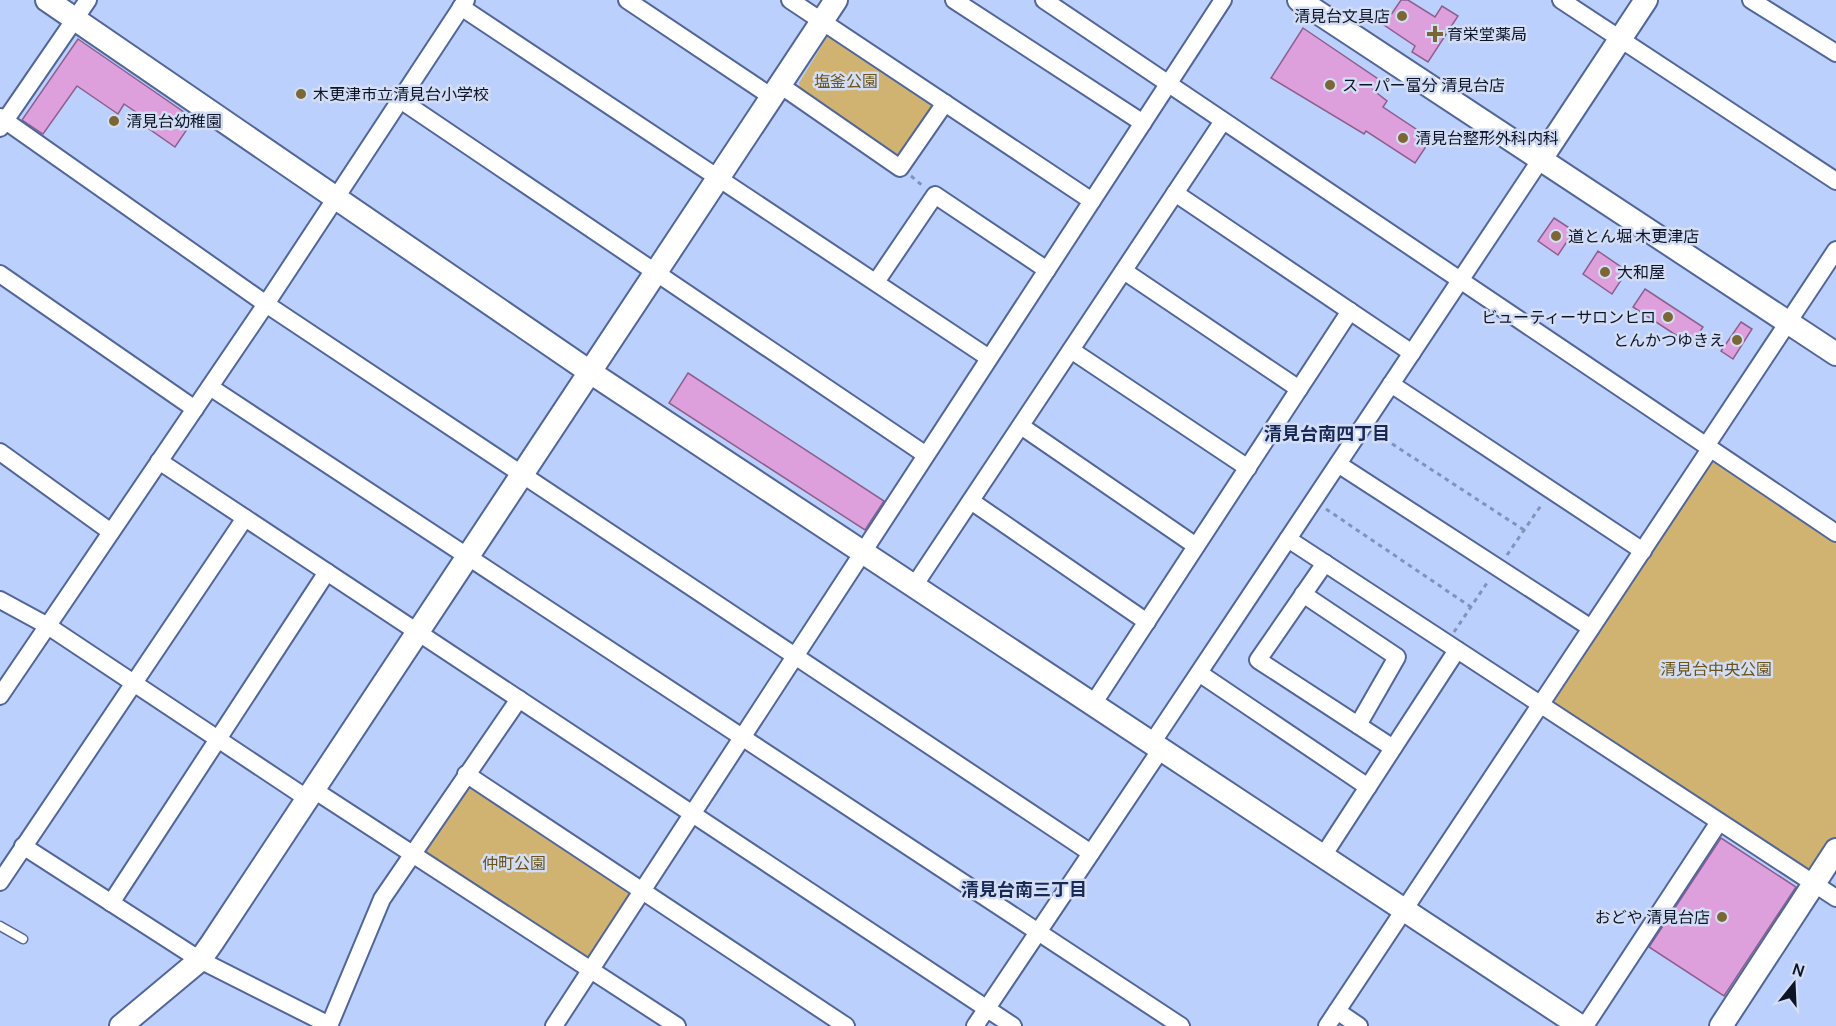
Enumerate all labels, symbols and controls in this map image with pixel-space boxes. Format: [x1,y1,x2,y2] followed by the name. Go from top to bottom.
[1294,5,1390,27] place label: 清見台文具店
[1395,9,1409,23] marker: 清見台文具店
[1447,23,1527,45] place label: 育栄堂薬局
[1428,27,1442,41] marker: 育栄堂薬局
[814,70,878,92] park label: 塩釜公園
[1342,74,1505,96] place label: スーパー富分 清見台店
[1323,78,1337,92] marker: スーパー富分 清見台店
[313,83,489,105] place label: 木更津市立清見台小学校
[294,87,308,101] marker: 木更津市立清見台小学校
[126,110,222,132] place label: 清見台幼稚園
[107,114,121,128] marker: 清見台幼稚園
[1415,127,1559,149] place label: 清見台整形外科内科
[1396,131,1410,145] marker: 清見台整形外科内科
[1568,225,1699,247] place label: 道とん堀 木更津店
[1549,229,1563,243] marker: 道とん堀 木更津店
[1617,261,1665,283] place label: 大和屋
[1598,265,1612,279] marker: 大和屋
[1481,306,1656,328] place label: ビューティーサロンヒロ
[1661,310,1675,324] marker: ビューティーサロンヒロ
[1613,329,1725,351] place label: とんかつゆきえ
[1730,333,1744,347] marker: とんかつゆきえ
[1264,421,1390,445] district label: 清見台南四丁目
[1660,658,1772,680] park label: 清見台中央公園
[482,852,546,874] park label: 仲町公園
[961,877,1087,901] district label: 清見台南三丁目
[1595,906,1710,928] place label: おどや 清見台店
[1715,910,1729,924] marker: おどや 清見台店
[1764,954,1824,1014] north arrow
[1790,957,1808,982] text: N

